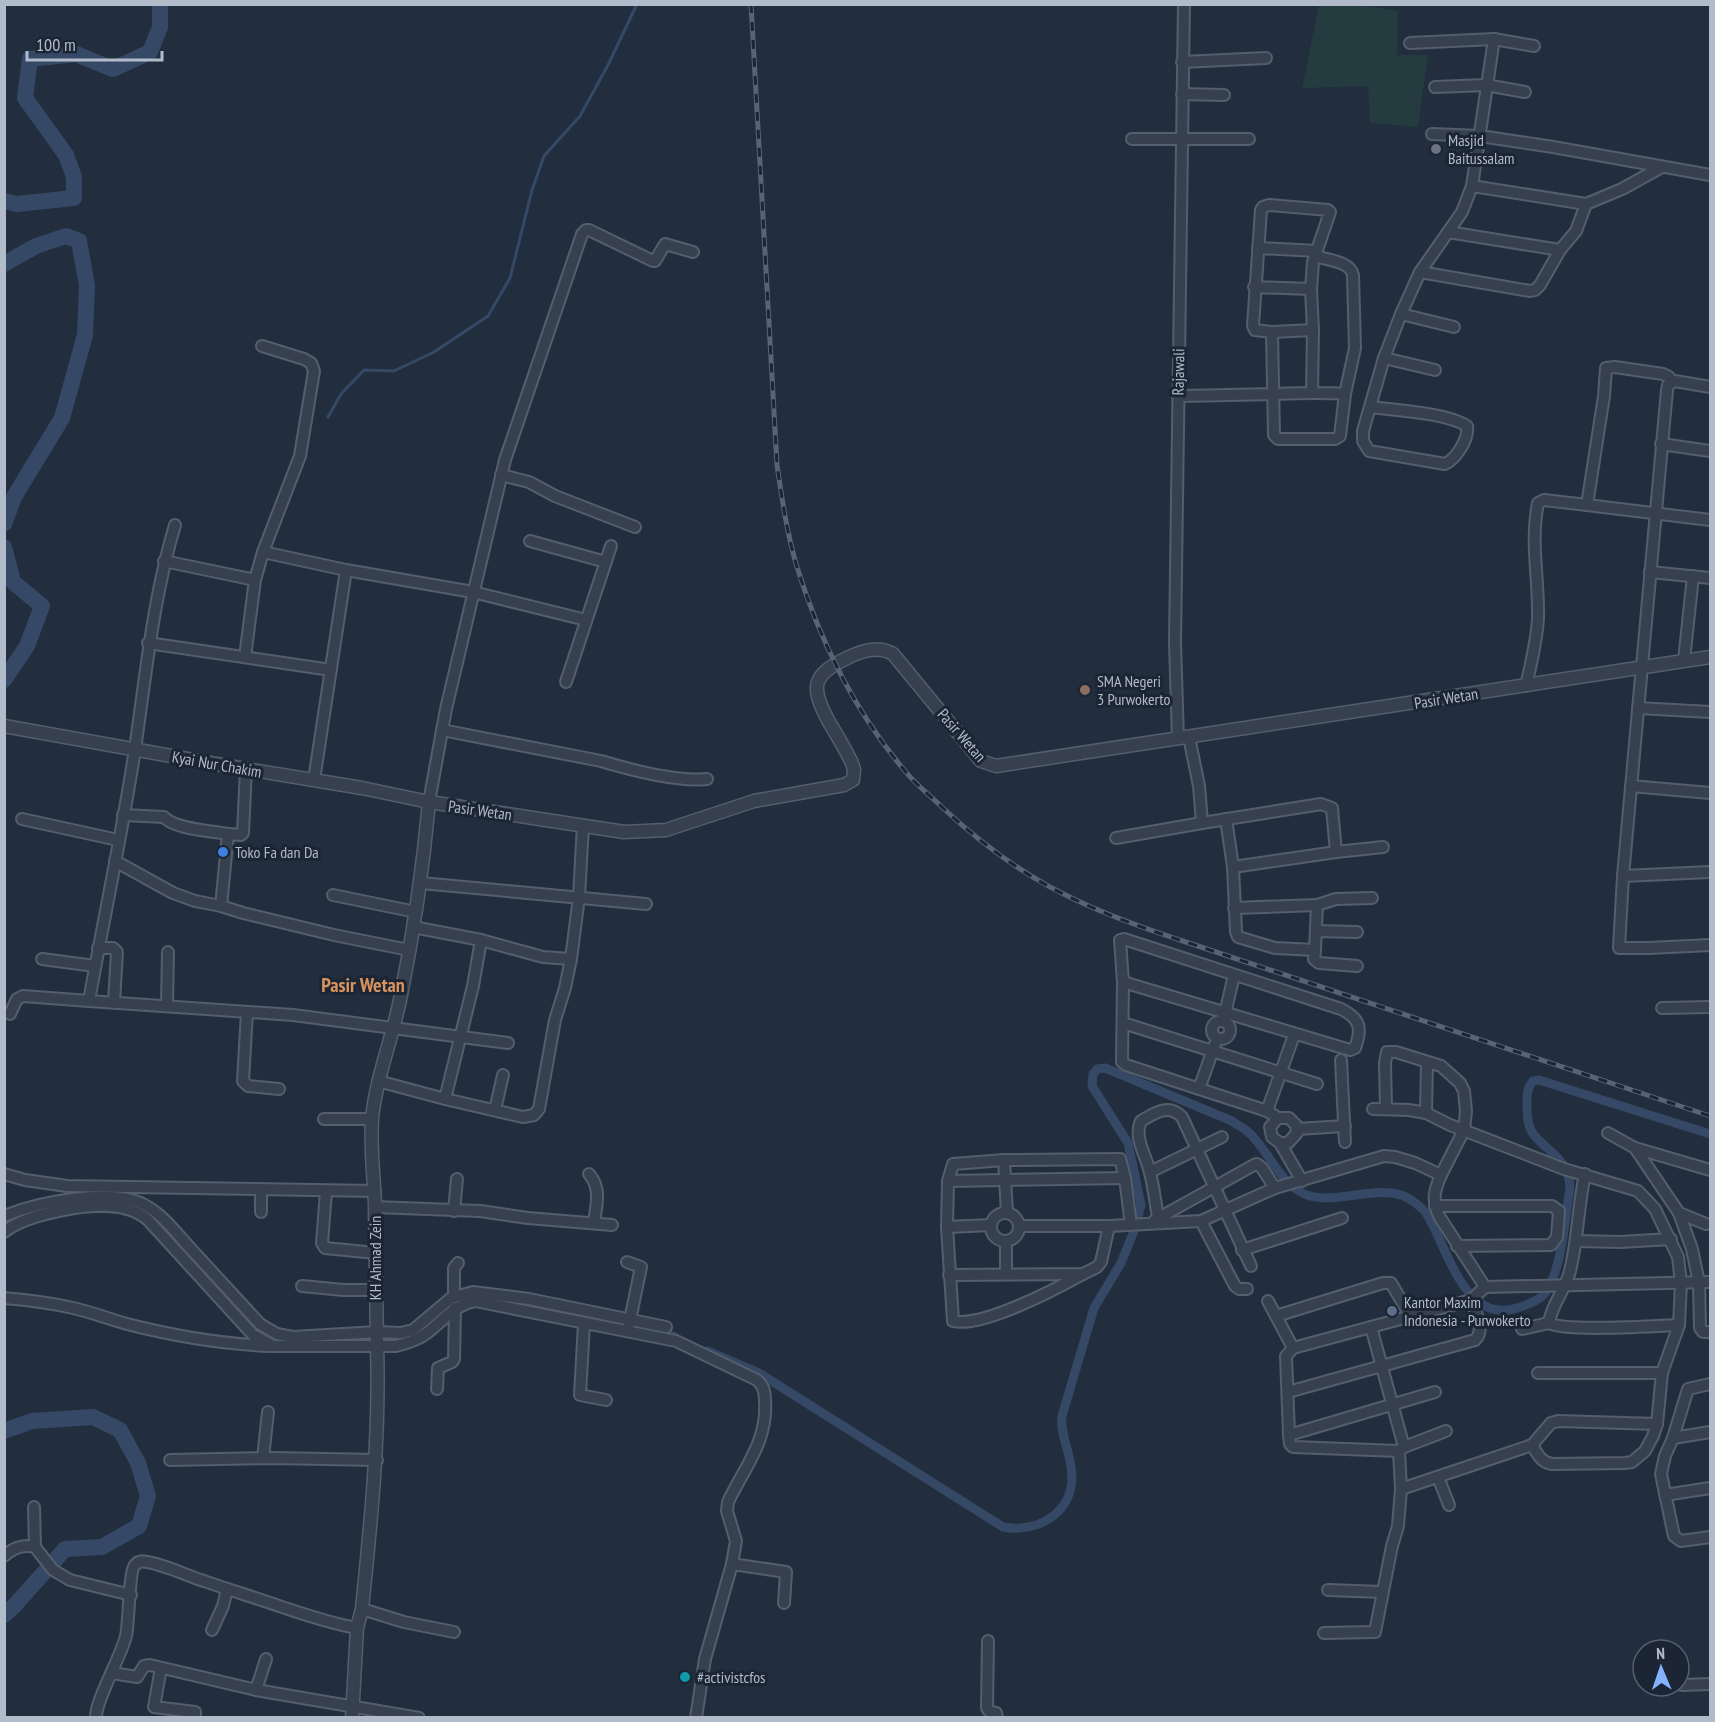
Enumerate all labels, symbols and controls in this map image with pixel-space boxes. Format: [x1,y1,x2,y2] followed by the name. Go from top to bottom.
[27,24,162,62] scale bar
[36,33,76,56] text: 100 m
[1448,130,1515,168] place label: Masjid Baitussalam
[1429,142,1443,156] marker: Masjid Baitussalam
[1168,348,1188,396] street label: Rajawali
[1097,671,1171,709] place label: SMA Negeri 3 Purwokerto
[1078,683,1092,697] marker: SMA Negeri 3 Purwokerto
[1413,683,1479,713] street label: Pasir Wetan
[933,704,991,766] street label: Pasir Wetan
[171,746,263,782] street label: Kyai Nur Chakim
[447,796,513,824] street label: Pasir Wetan
[235,842,319,862] place label: Toko Fa dan Da
[216,845,230,859] marker: Toko Fa dan Da
[321,972,405,998] district label: Pasir Wetan
[365,1216,385,1300] street label: KH Ahmad Zein
[1404,1292,1531,1330] place label: Kantor Maxim Indonesia - Purwokerto
[1385,1304,1399,1318] marker: Kantor Maxim Indonesia - Purwokerto
[1631,1638,1691,1698] north arrow
[1656,1643,1665,1663] text: N
[697,1667,766,1687] place label: #activistcfos
[678,1670,692,1684] marker: #activistcfos

